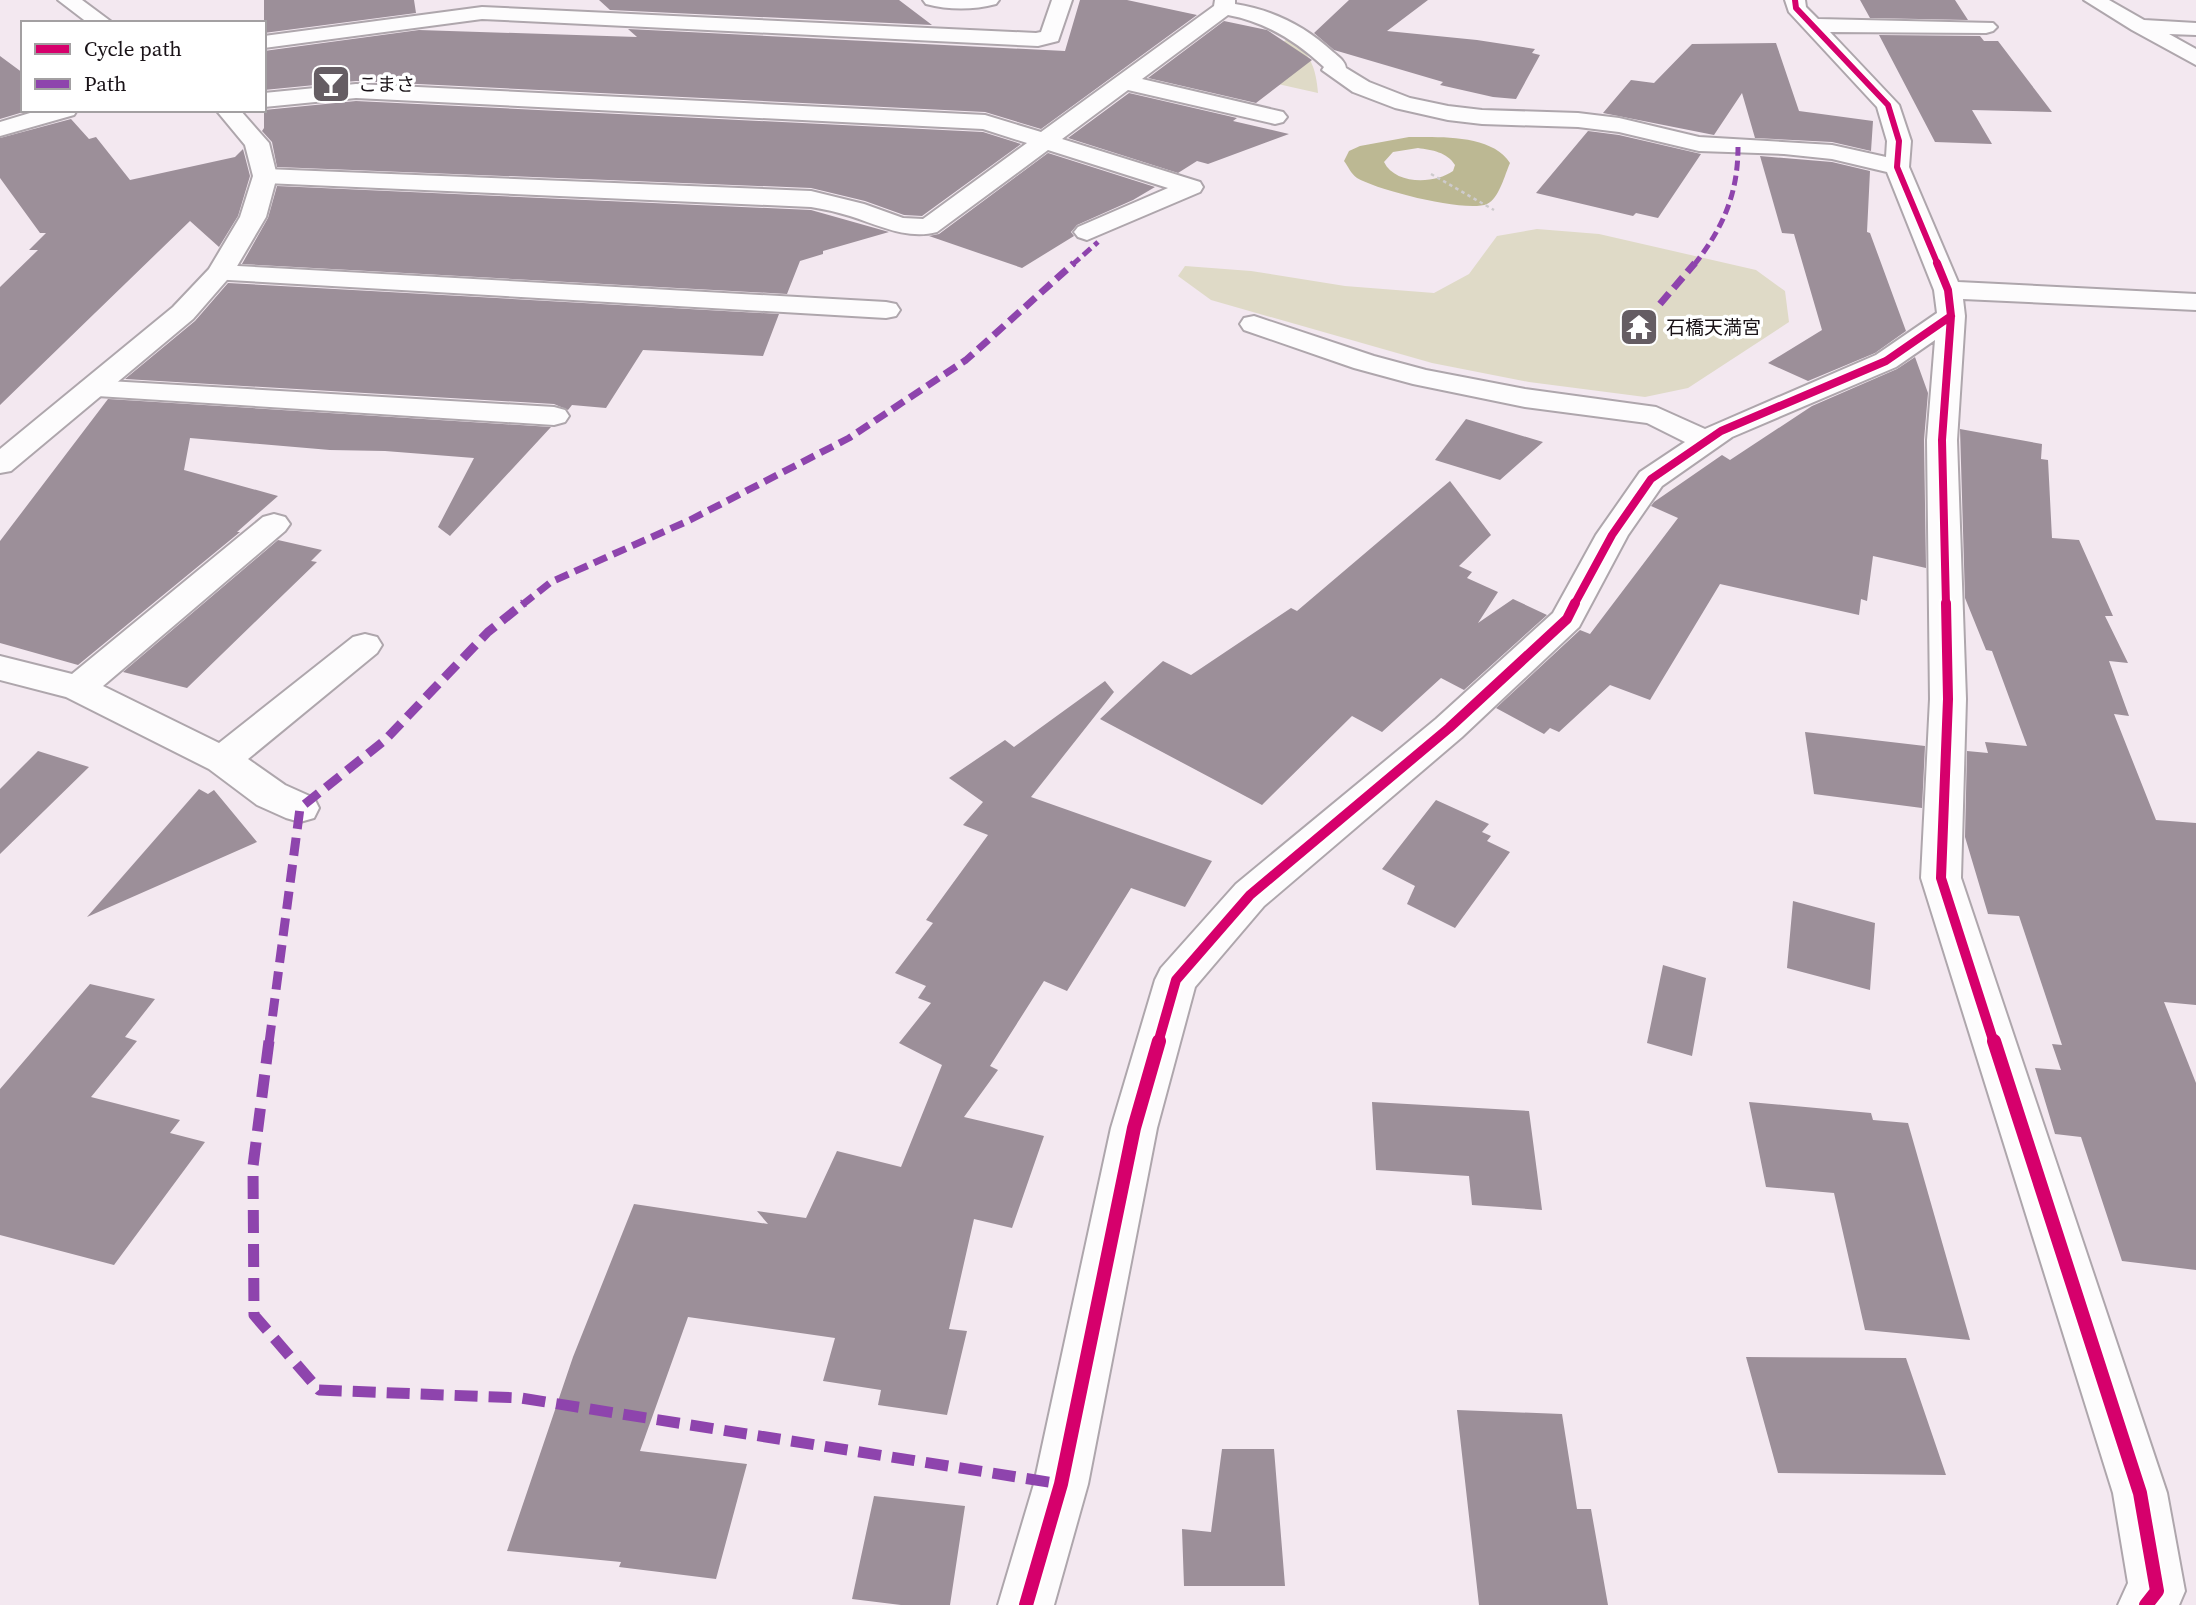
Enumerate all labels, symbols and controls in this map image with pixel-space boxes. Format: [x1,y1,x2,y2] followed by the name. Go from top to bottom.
[21,21,266,112] legend
[84,34,182,63] text: Cycle path
[310,63,352,105] bar icon: こまさ
[84,69,127,98] text: Path
[358,71,415,97] place label: こまさ
[1618,306,1660,348] temple icon: 石橋天満宮
[1666,314,1761,340] place label: 石橋天満宮

